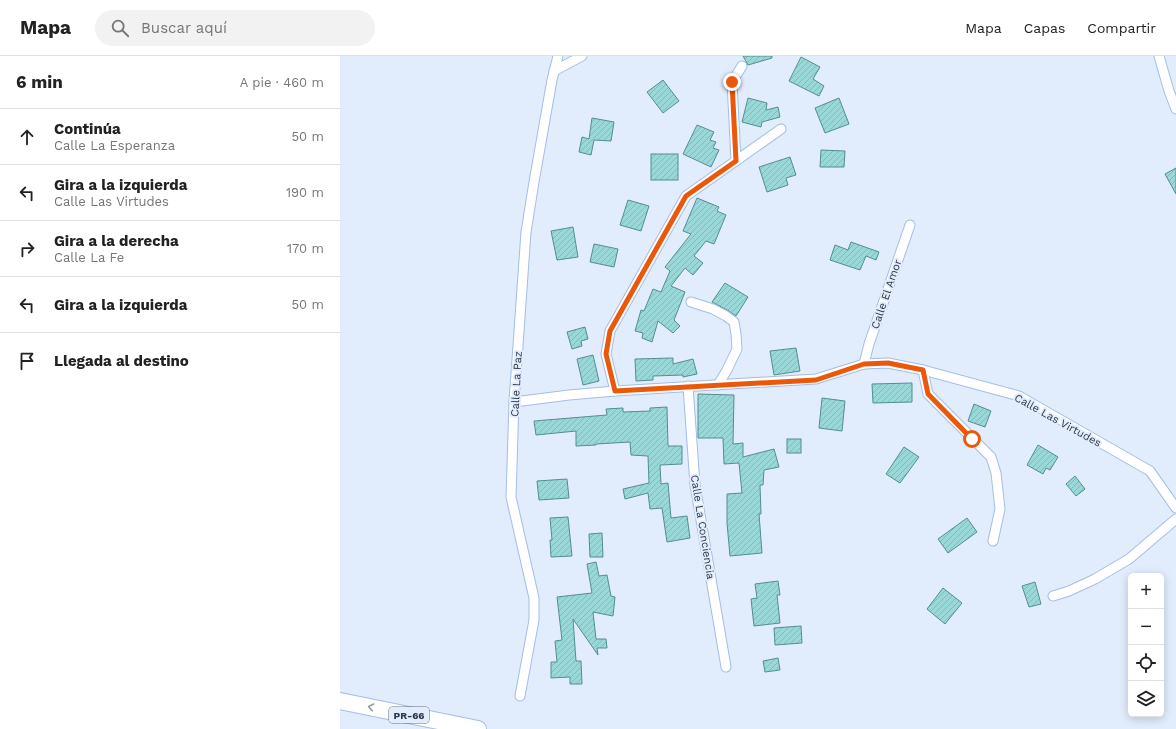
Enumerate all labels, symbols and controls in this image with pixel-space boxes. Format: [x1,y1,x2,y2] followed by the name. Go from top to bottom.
[95,10,375,46] search box
[20,16,71,39] text: Mapa
[109,17,131,39] icon: search
[141,19,227,37] text: Buscar aquí
[965,20,1002,36] text: Mapa
[1024,20,1065,36] text: Capas
[1087,20,1156,36] text: Compartir
[16,72,63,92] text: 6 min
[723,73,741,91] route end
[240,75,324,90] text: A pie · 460 m
[54,120,121,138] text: Continúa
[16,126,38,148] icon: ahead
[292,129,324,144] text: 50 m
[54,138,175,153] text: Calle La Esperanza
[54,176,187,194] text: Gira a la izquierda
[16,182,38,204] icon: left
[286,185,324,200] text: 190 m
[54,194,169,209] text: Calle Las Virtudes
[54,232,179,250] text: Gira a la derecha
[16,238,38,260] icon: right
[287,241,324,256] text: 170 m
[54,250,124,265] text: Calle La Fe
[868,257,905,331] street label: Calle El Amor
[16,294,38,316] icon: left
[54,296,187,314] text: Gira a la izquierda
[292,297,324,312] text: 50 m
[16,350,38,372] icon: arrive
[508,351,525,417] street label: Calle La Paz
[54,352,189,370] text: Llegada al destino
[1012,391,1104,450] street label: Calle Las Virtudes
[963,430,981,448] route start
[688,474,717,580] street label: Calle La Conciencia
[1128,573,1164,717] map controls
[1128,573,1164,609] button: +
[1128,609,1164,645] button: −
[1128,645,1164,681] button: locate
[1128,681,1164,717] button: layers
[368,704,374,712] one-way arrow
[389,707,429,723] road number: PR-66

